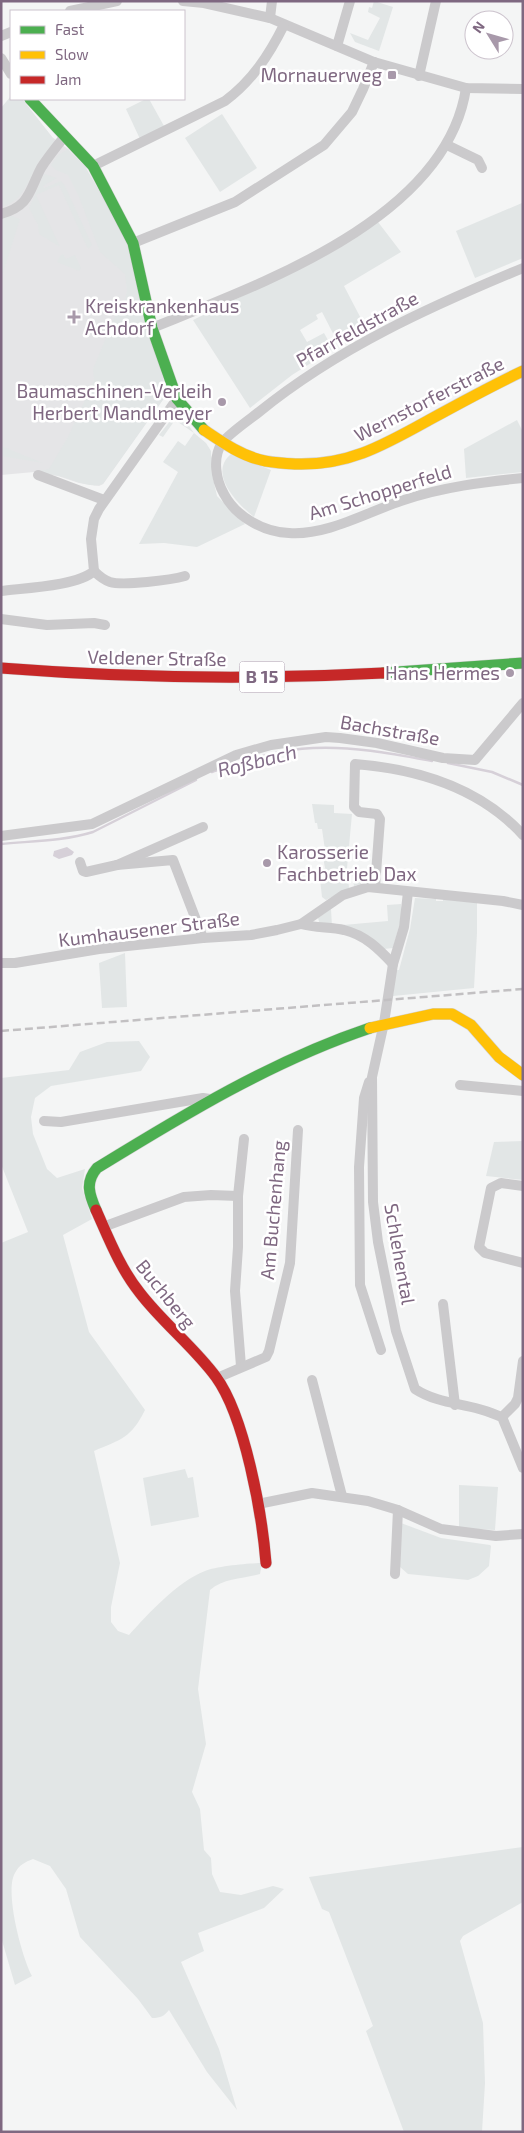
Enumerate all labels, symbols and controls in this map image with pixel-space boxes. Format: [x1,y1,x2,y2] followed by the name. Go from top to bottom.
[10,10,185,100] legend
[464,10,514,60] north arrow
[468,18,488,36] text: N
[55,20,85,38] text: Fast
[55,45,89,63] text: Slow
[260,63,382,86] place label: Mornauerweg
[386,69,398,81] marker: Mornauerweg
[55,70,81,88] text: Jam
[292,286,422,372] street label: Pfarrfeldstraße
[85,294,240,339] place label: Kreiskrankenhaus Achdorf
[67,310,81,324] marker: Kreiskrankenhaus Achdorf
[350,351,507,446] street label: Wernstorferstraße
[17,379,212,424] place label: Baumaschinen-Verleih Herbert Mandlmeyer
[216,396,228,408] marker: Baumaschinen-Verleih Herbert Mandlmeyer
[306,459,454,524] street label: Am Schopperfeld
[87,645,227,670] street label: Veldener Straße
[385,661,500,684] place label: Hans Hermes
[240,662,284,692] road number: B 15
[504,667,516,679] marker: Hans Hermes
[339,709,442,750] street label: Bachstraße
[215,739,299,781] water label: Roßbach
[277,840,417,885] place label: Karosserie Fachbetrieb Dax
[261,857,273,869] marker: Karosserie Fachbetrieb Dax
[57,906,241,951] street label: Kumhausener Straße
[255,1139,290,1281] street label: Am Buchenhang
[380,1201,421,1307] street label: Schlehental
[132,1255,201,1333] street label: Buchberg

